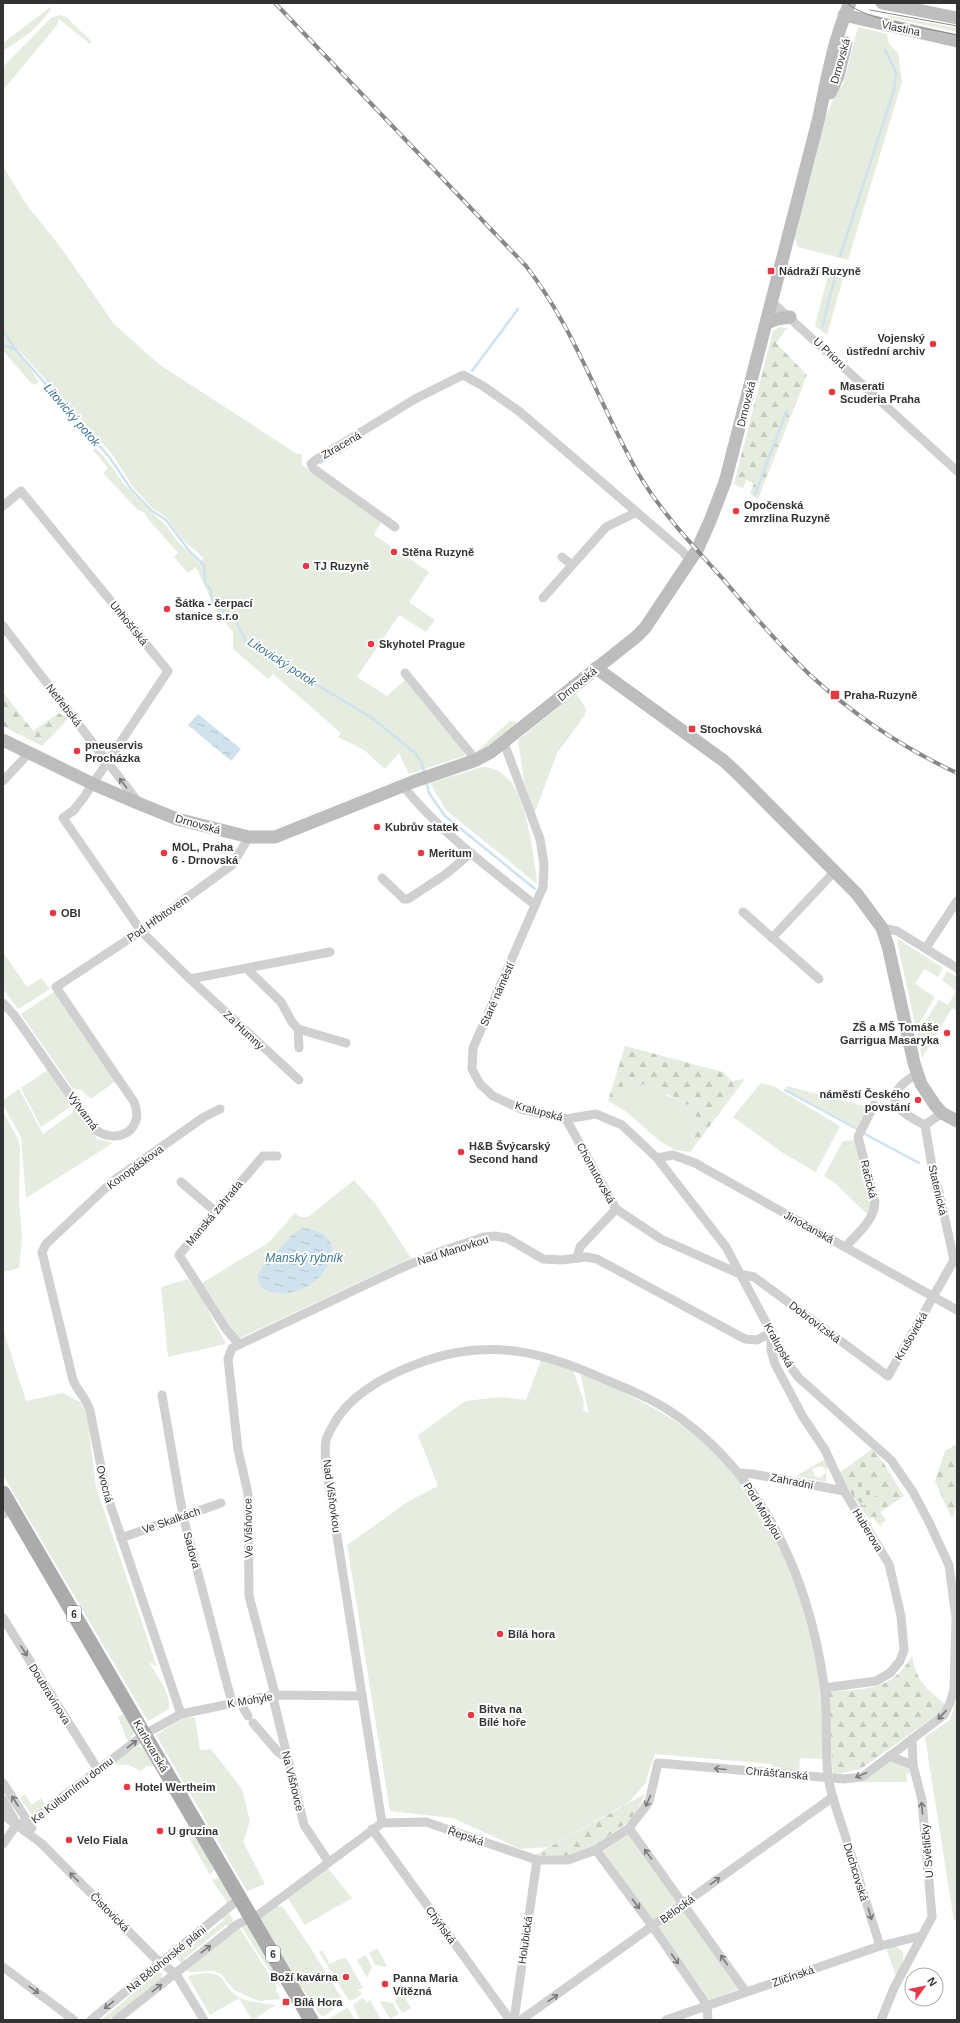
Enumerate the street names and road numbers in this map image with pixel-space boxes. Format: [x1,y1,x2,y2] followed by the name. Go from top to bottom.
[881,18,922,38] street label: Vlastina
[828,36,852,85] street label: Drnovská
[811,335,849,371] street label: U Prioru
[735,379,758,428] street label: Drnovská
[319,429,364,461] street label: Ztracená
[108,599,151,648] street label: Unhošťská
[555,664,600,703] street label: Drnovská
[44,682,85,729] street label: Netřebská
[174,812,223,836] street label: Drnovská
[125,892,191,944] street label: Pod Hřbitovem
[478,960,516,1028] street label: Staré náměstí
[221,1008,267,1052] street label: Za Humny
[65,1090,101,1133] street label: Výtvarná
[514,1099,565,1123] street label: Kralupská
[574,1141,618,1206] street label: Chomutovská
[105,1142,166,1191] street label: Konopáskova
[858,1159,880,1200] street label: Račická
[926,1164,950,1217] street label: Statenická
[183,1177,245,1248] street label: Manská zahrada
[782,1208,837,1246] street label: Jinočanská
[416,1233,490,1267] street label: Nad Manovkou
[787,1299,844,1346] street label: Dobrovízská
[892,1309,930,1362] street label: Krušovická
[762,1321,797,1370] street label: Kralupská
[321,1459,343,1533] street label: Nad Višňovkou
[95,1464,116,1505] street label: Ovocná
[769,1471,815,1491] street label: Zahradní
[741,1480,785,1542] street label: Pod Mohylou
[241,1498,255,1558] street label: Ve Višňovce
[140,1504,202,1536] street label: Ve Skalkách
[851,1506,886,1554] street label: Huberova
[181,1530,203,1570] street label: Sadová
[67,1606,81,1622] road number: 6
[27,1662,74,1727] street label: Doubravínova
[226,1690,274,1710] street label: K Mohyle
[131,1718,171,1775] street label: Karlovarská
[280,1750,306,1812] street label: Na Višňovce
[29,1754,115,1826] street label: Ke Kulturnímu domu
[745,1764,810,1782] street label: Chrášťanská
[919,1823,935,1879] street label: U Světličky
[446,1824,486,1848] street label: Řepská
[842,1842,871,1903] street label: Duchcovská
[88,1890,133,1935] street label: Čistovická
[658,1892,697,1925] street label: Bělocká
[424,1904,459,1947] street label: Chýňská
[516,1914,534,1965] street label: Holubická
[124,1923,208,1995] street label: Na Bělohorské pláni
[266,1946,280,1962] road number: 6
[771,1963,816,1989] street label: Zličínská

